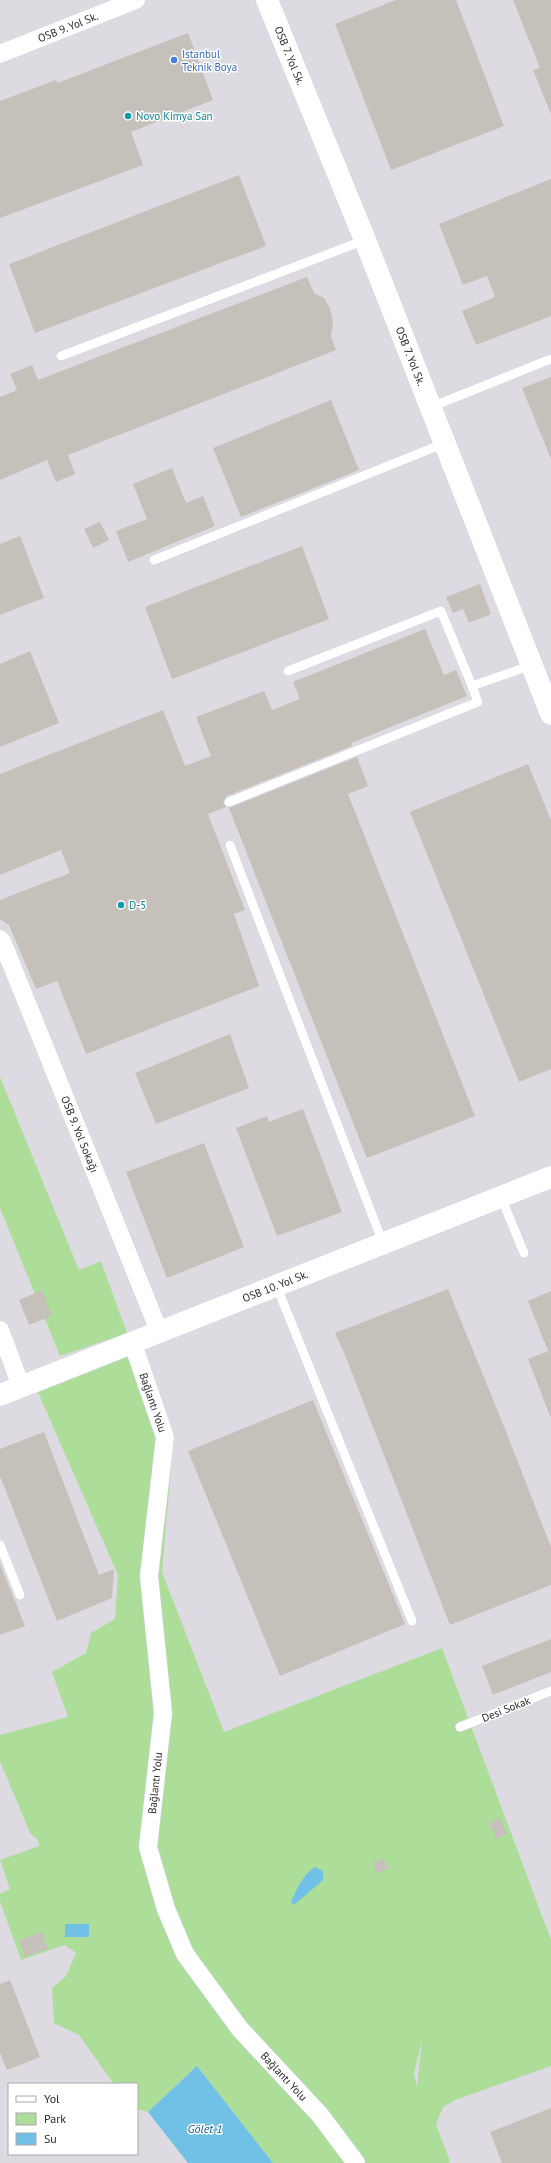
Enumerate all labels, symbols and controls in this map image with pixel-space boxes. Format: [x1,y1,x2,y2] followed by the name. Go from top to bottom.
[36,9,100,45] street label: OSB 9. Yol Sk.
[271,24,308,87] street label: OSB 7. Yol Sk.
[182,47,237,74] place label: Istanbul Teknik Boya
[169,55,179,65] marker: Istanbul Teknik Boya
[136,109,213,123] place label: Novo Kimya San
[123,111,133,121] marker: Novo Kimya San
[393,325,428,388] street label: OSB 7. Yol Sk.
[129,898,146,912] place label: D-5
[116,900,126,910] marker: D-5
[58,1094,101,1175] street label: OSB 9. Yol Sokağı
[240,1267,310,1305] street label: OSB 10. Yol Sk.
[136,1371,170,1434] street label: Bağlantı Yolu
[480,1693,533,1725] street label: Desi Sokak
[145,1751,165,1815] street label: Bağlantı Yolu
[258,2049,310,2104] street label: Bağlantı Yolu
[8,2083,138,2155] legend
[44,2091,60,2106] text: Yol
[44,2111,66,2126] text: Park
[188,2121,223,2136] water label: Gölet 1
[44,2131,57,2146] text: Su

